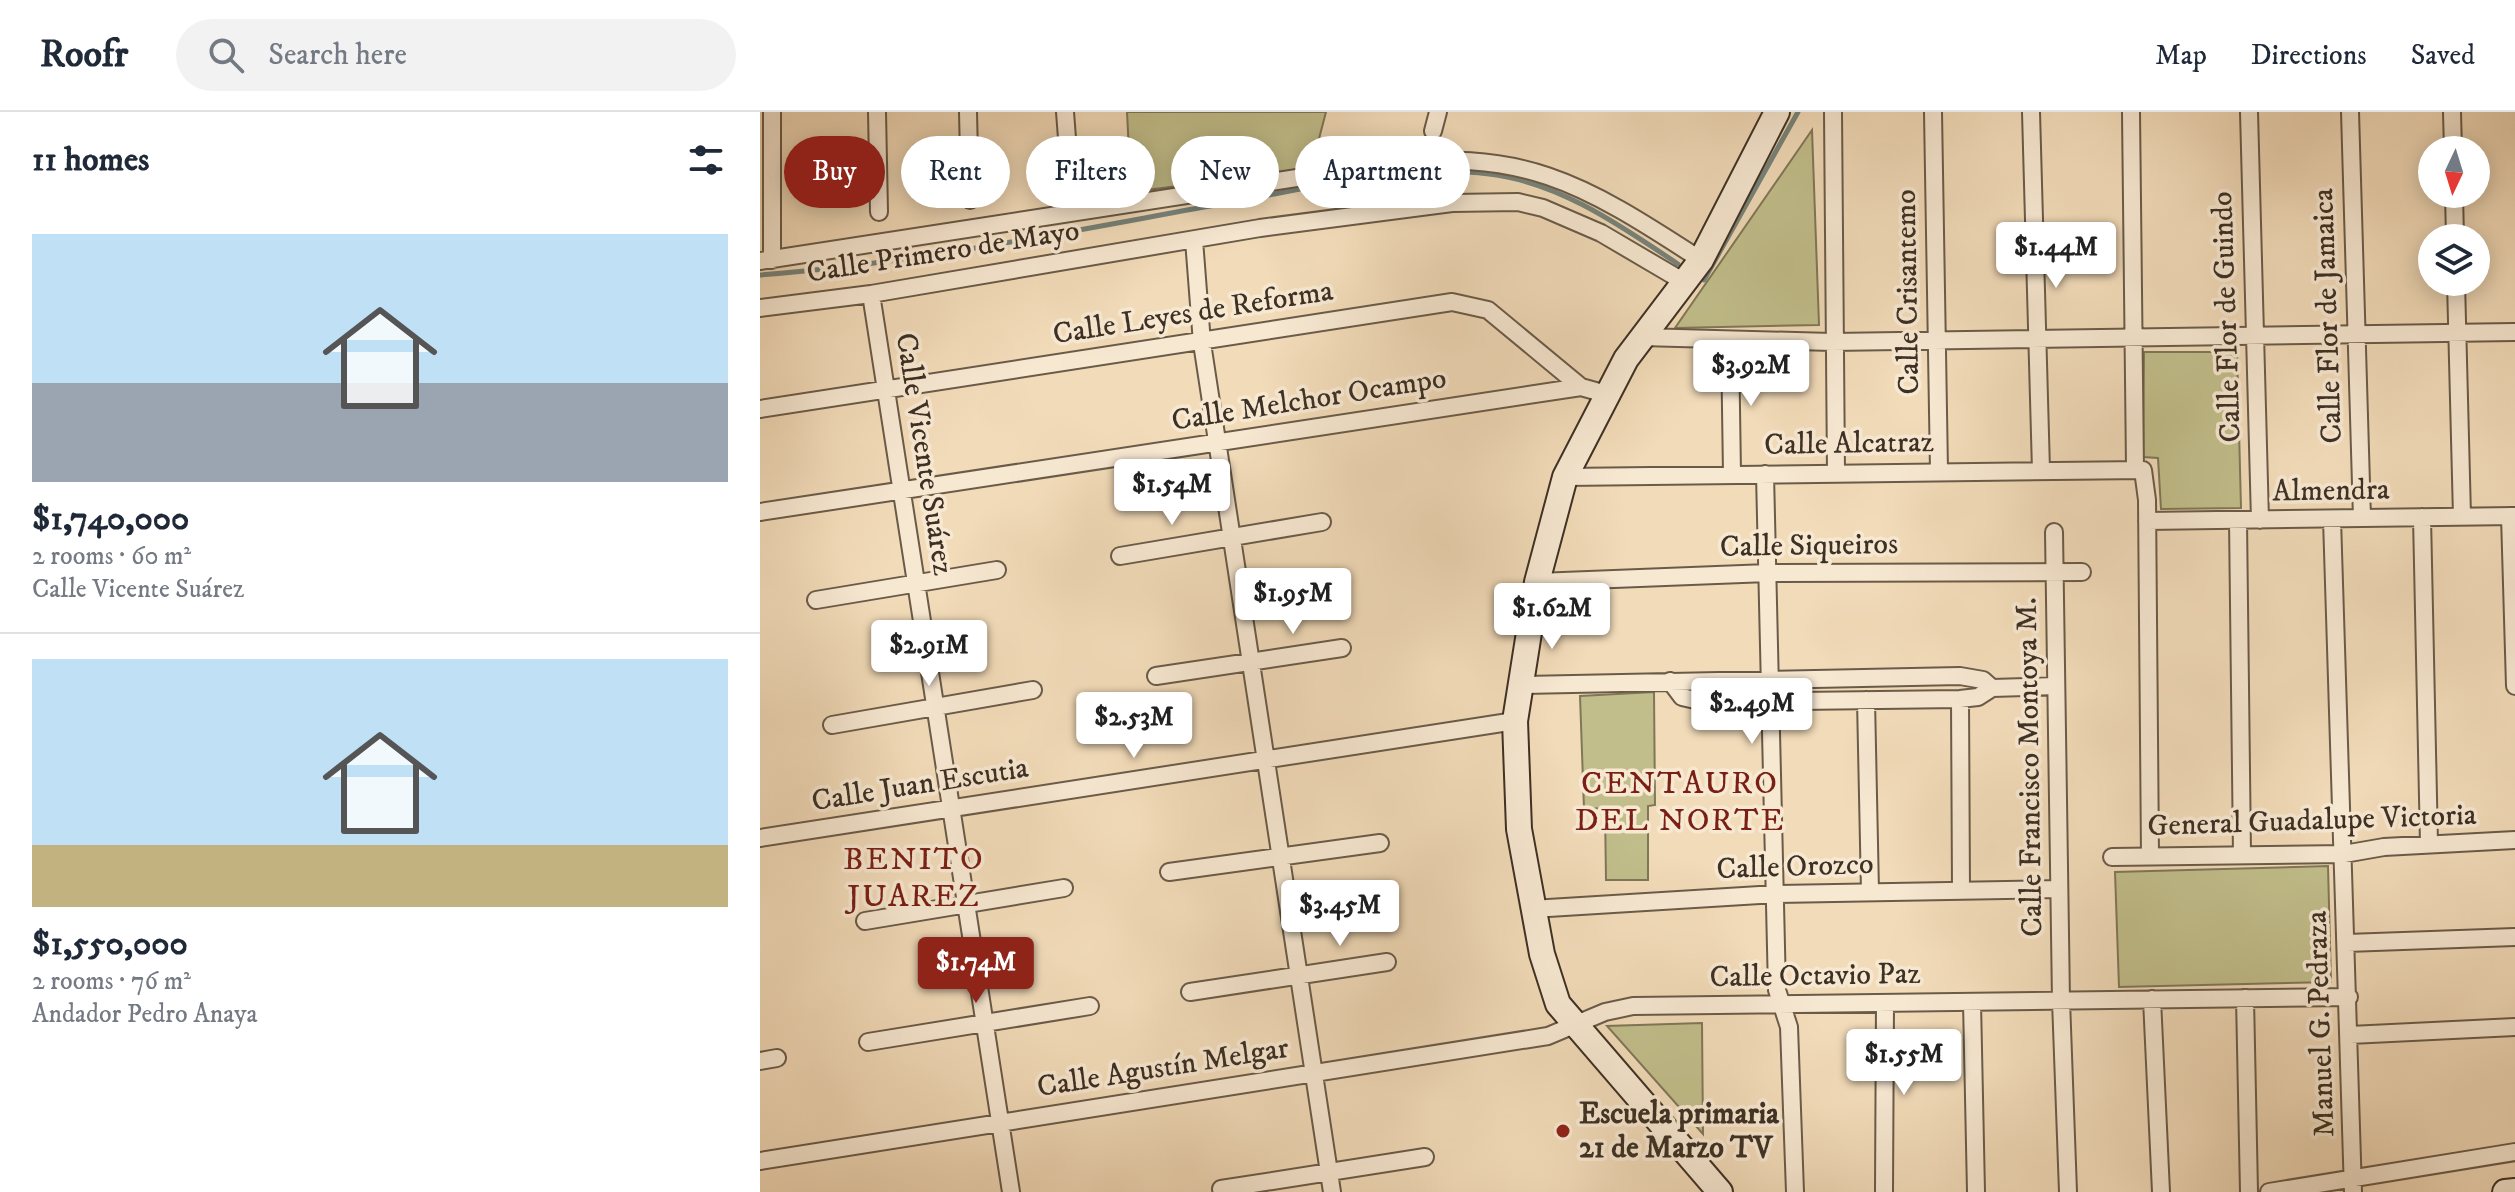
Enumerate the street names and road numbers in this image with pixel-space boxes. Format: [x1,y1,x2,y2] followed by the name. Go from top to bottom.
[2305,187,2351,444] street label: Calle Flor de Jamaica
[1888,189,1928,395] street label: Calle Crisantemo
[2204,191,2250,443] street label: Calle Flor de Guindo
[804,212,1082,292] street label: Calle Primero de Mayo
[1050,273,1336,353] street label: Calle Leyes de Reforma
[887,330,961,578] street label: Calle Vicente Suárez
[1169,360,1449,440] street label: Calle Melchor Ocampo
[1764,424,1934,464] street label: Calle Alcatraz
[2272,471,2390,511] street label: Almendra
[1720,526,1898,566] street label: Calle Siqueiros
[2009,597,2051,937] street label: Calle Francisco Montoya M.
[809,750,1031,820] street label: Calle Juan Escutia
[2147,797,2477,845] street label: General Guadalupe Victoria
[1716,846,1874,888] street label: Calle Orozco
[2299,910,2343,1138] street label: Manuel G. Pedraza
[1709,956,1921,996] street label: Calle Octavio Paz
[1035,1030,1291,1106] street label: Calle Agustín Melgar

